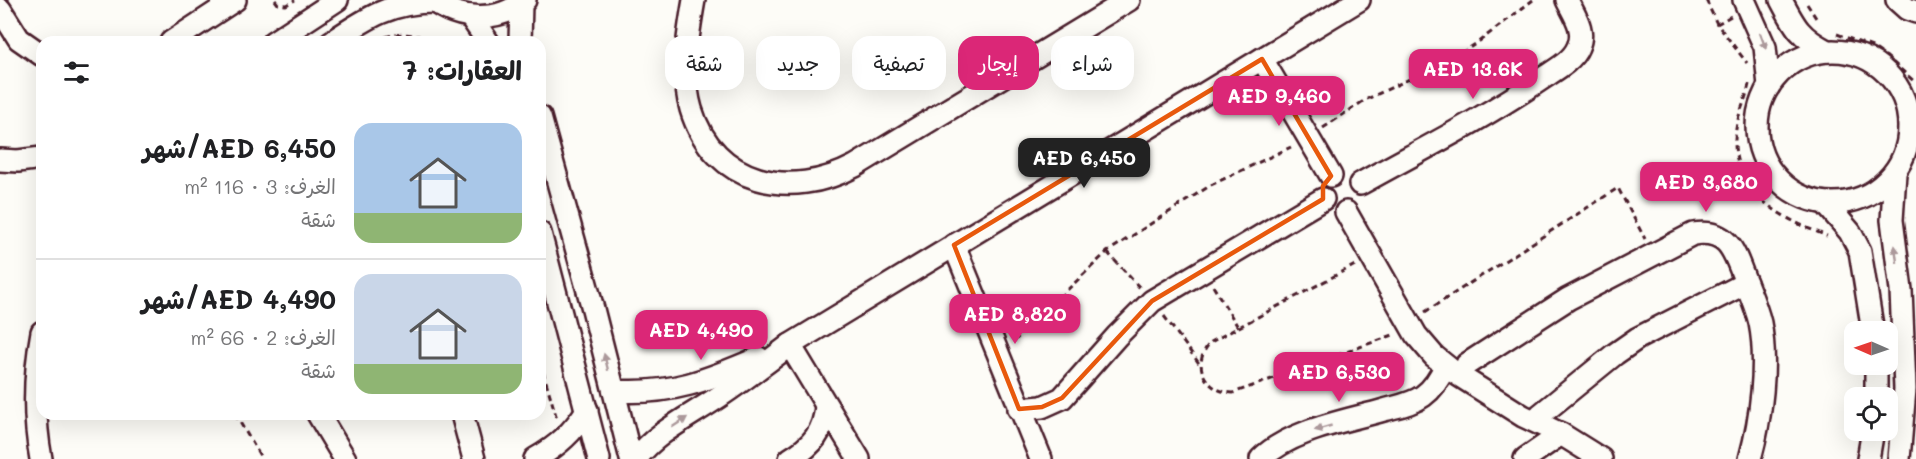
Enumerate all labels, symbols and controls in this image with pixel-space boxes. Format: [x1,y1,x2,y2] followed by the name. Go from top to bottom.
[1758,32,1768,50] one-way arrow
[665,36,744,90] chip: شقة
[756,36,840,90] chip: جديد
[852,36,946,90] chip: تصفية
[958,36,1039,90] chip: إيجار
[1051,36,1134,90] chip: شراء
[1404,49,1542,100] pin: AED 13.6K
[403,53,522,87] text: العقارات: 7
[1423,55,1523,81] text: AED 13.6K
[60,56,93,89] icon: filters
[1210,76,1348,127] pin: AED 9,460
[1227,82,1331,108] text: AED 9,460
[143,131,336,165] text: AED 6,450/شهر
[1015,138,1153,189] pin: AED 6,450
[1032,144,1136,170] text: AED 6,450
[402,147,474,219] icon: home
[1637,162,1775,213] pin: AED 3,680
[1654,168,1758,194] text: AED 3,680
[184,173,336,199] text: الغرف: 3 · 116 m²
[301,206,336,232] text: شقة
[1892,245,1901,264] one-way arrow
[142,282,336,316] text: AED 4,490/شهر
[946,294,1084,345] pin: AED 8,820
[402,298,474,370] icon: home
[963,300,1067,326] text: AED 8,820
[632,310,770,361] pin: AED 4,490
[649,316,753,342] text: AED 4,490
[1844,321,1898,375] north arrow
[1844,321,1898,441] map controls
[191,324,336,350] text: الغرف: 2 · 66 m²
[601,352,611,371] one-way arrow
[1270,352,1408,403] pin: AED 6,530
[301,357,336,383] text: شقة
[1287,358,1391,384] text: AED 6,530
[1844,387,1898,441] button: locate
[672,416,688,427] one-way arrow
[1314,424,1332,433] one-way arrow

